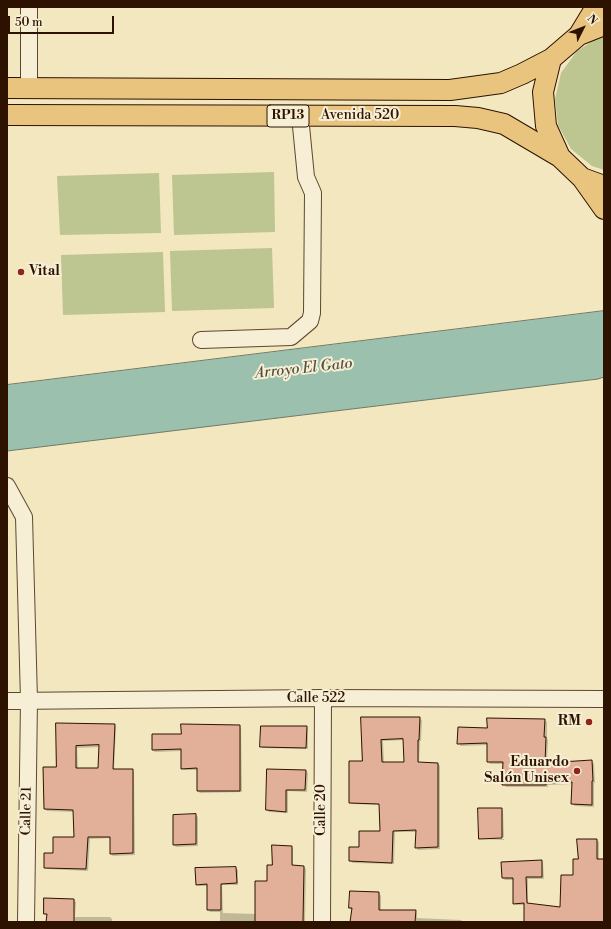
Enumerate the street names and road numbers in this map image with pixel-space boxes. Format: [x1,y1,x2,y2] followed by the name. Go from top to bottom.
[267,105,309,127] road number: RP13
[321,108,399,124] street label: Avenida 520
[287,691,345,707] street label: Calle 522
[314,784,330,836] street label: Calle 20
[18,786,36,836] street label: Calle 21

